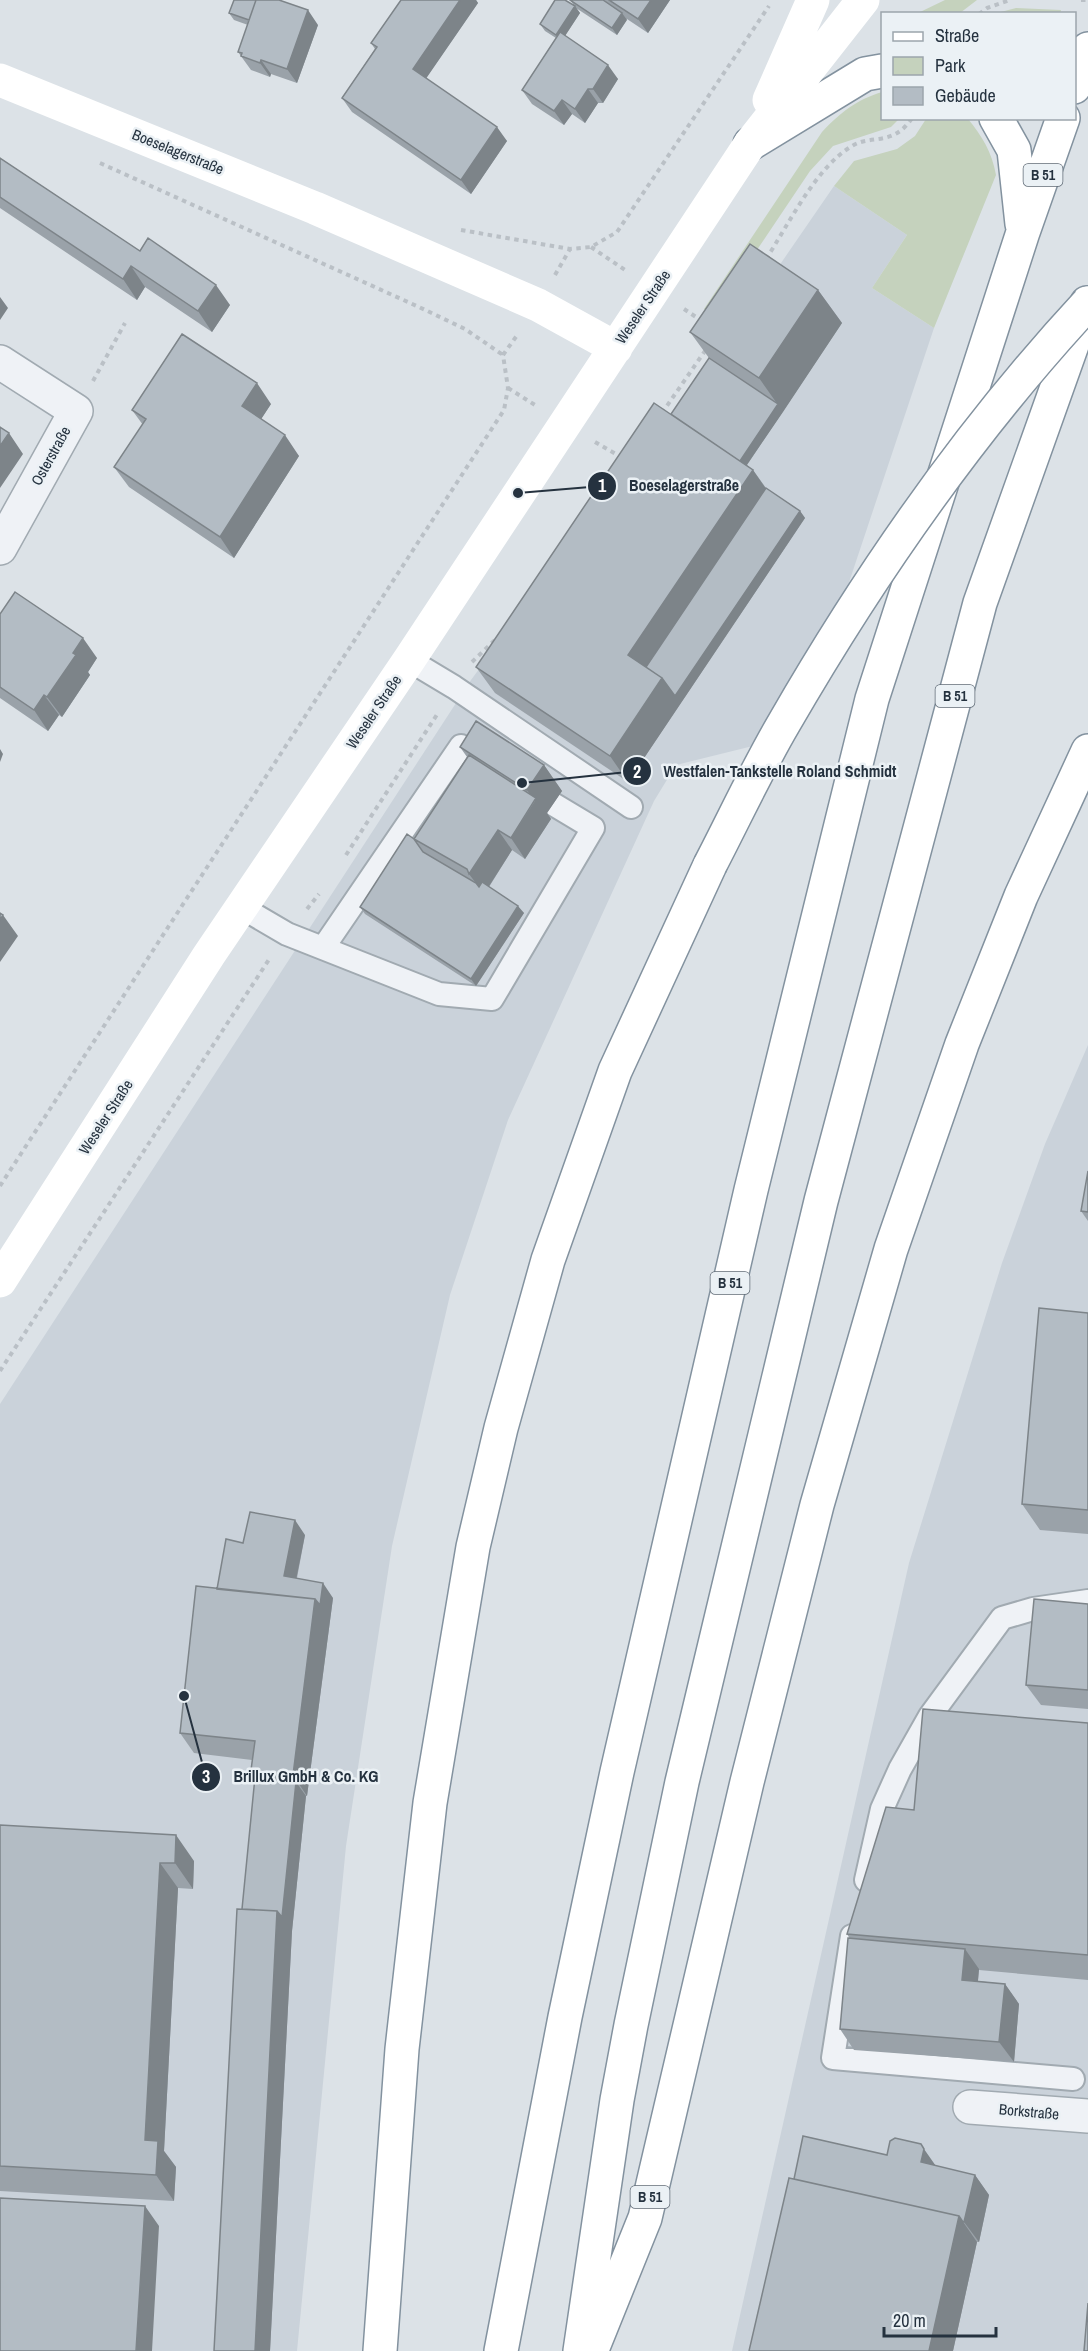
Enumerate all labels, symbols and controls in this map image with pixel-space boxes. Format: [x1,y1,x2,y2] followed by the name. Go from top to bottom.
[881,12,1076,120] legend
[935,23,979,48] text: Straße
[935,53,966,78] text: Park
[935,83,996,108] text: Gebäude
[129,124,227,180] street label: Boeselagerstraße
[1024,164,1062,186] road number: B 51
[610,265,675,348] street label: Weseler Straße
[26,422,76,489] street label: Osterstraße
[587,469,751,503] callout: Boeselagerstraße
[598,473,607,498] text: 1
[629,474,739,496] text: Boeselagerstraße
[341,670,406,753] street label: Weseler Straße
[936,685,974,707] road number: B 51
[622,754,908,788] callout: Westfalen-Tankstelle Roland Schmidt
[633,759,641,784] text: 2
[664,760,897,782] text: Westfalen-Tankstelle Roland Schmidt
[74,1075,138,1158] street label: Weseler Straße
[710,1272,750,1294] road number: B 51
[191,1760,390,1794] callout: Brillux GmbH & Co. KG
[202,1764,210,1789] text: 3
[233,1765,379,1787] text: Brillux GmbH & Co. KG
[998,2098,1060,2125] street label: Borkstraße
[630,2186,670,2208] road number: B 51
[884,2300,996,2338] scale bar
[893,2308,926,2333] text: 20 m

